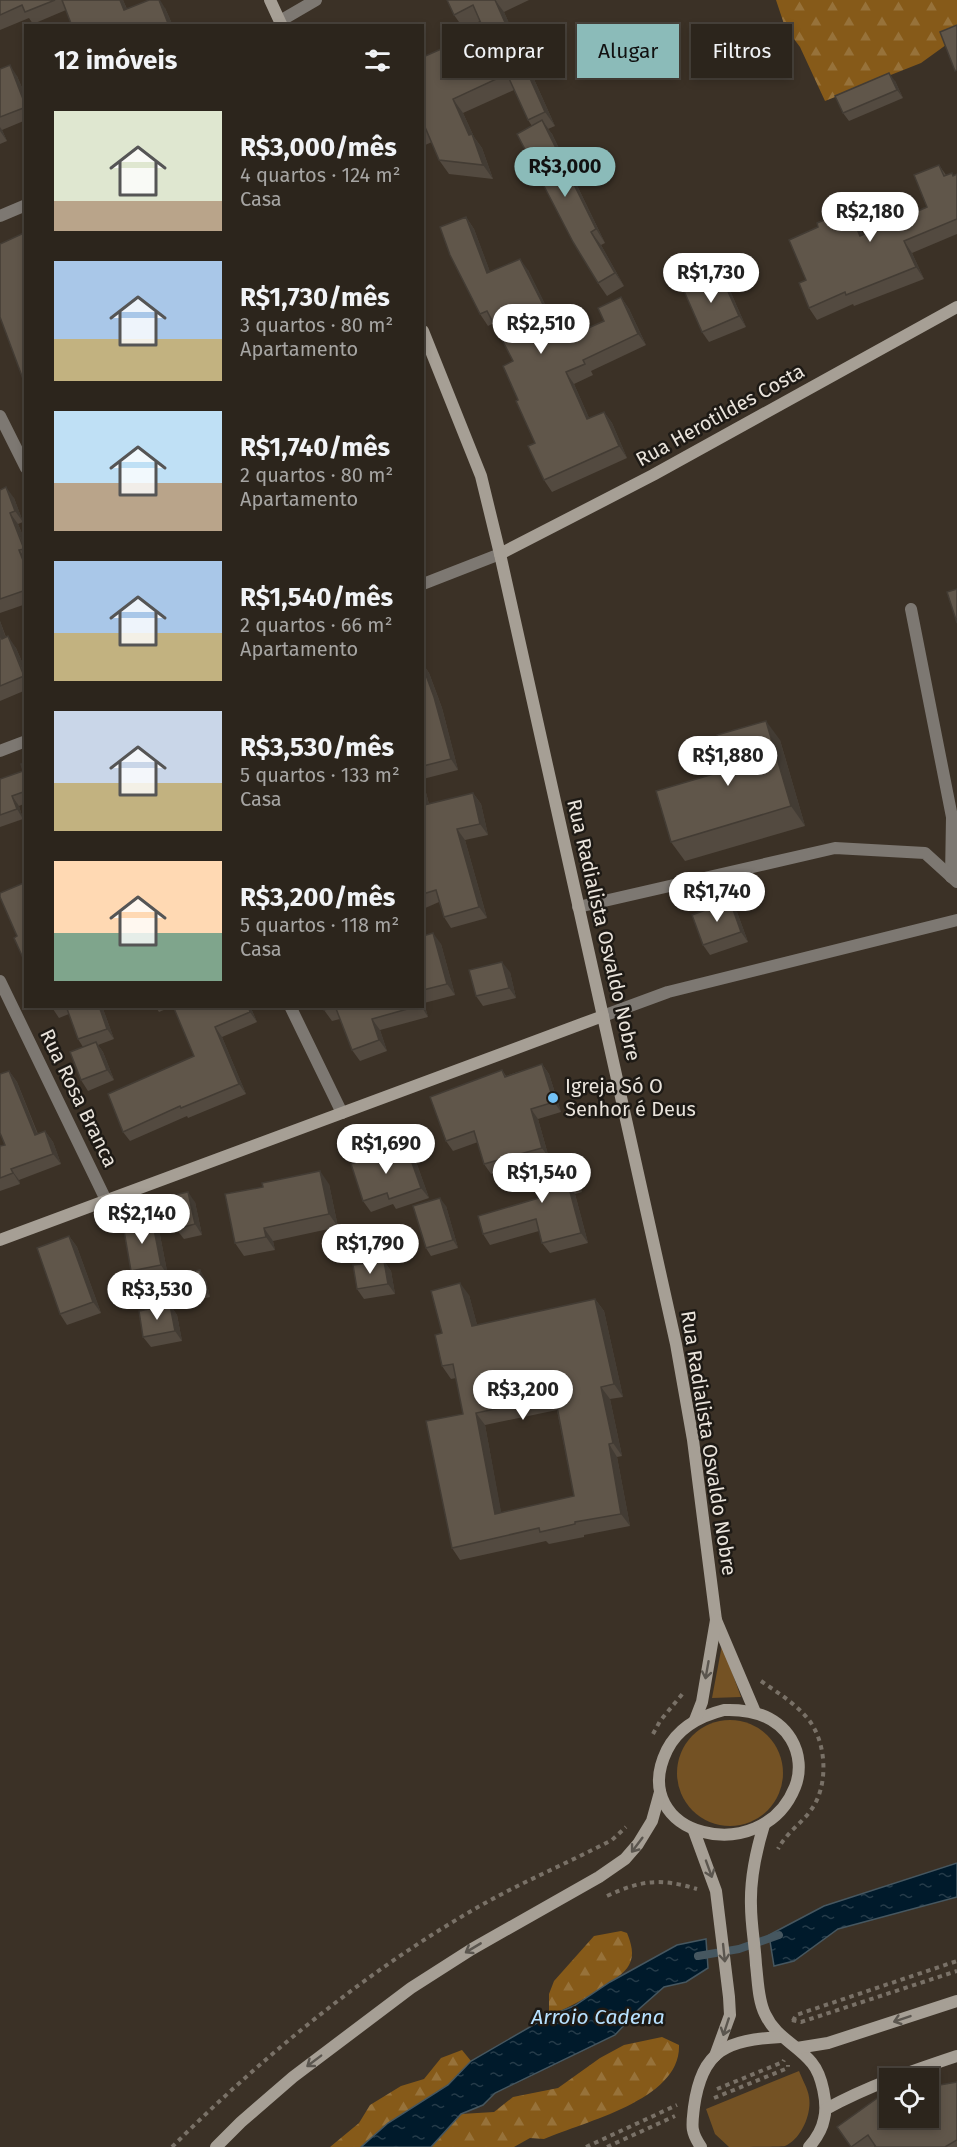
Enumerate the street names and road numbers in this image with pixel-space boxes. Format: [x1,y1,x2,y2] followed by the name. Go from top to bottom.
[631,359,809,471] street label: Rua Herotildes Costa
[562,797,646,1063] street label: Rua Radialista Osvaldo Nobre
[35,1025,123,1171] street label: Rua Rosa Branca
[676,1309,742,1577] street label: Rua Radialista Osvaldo Nobre

